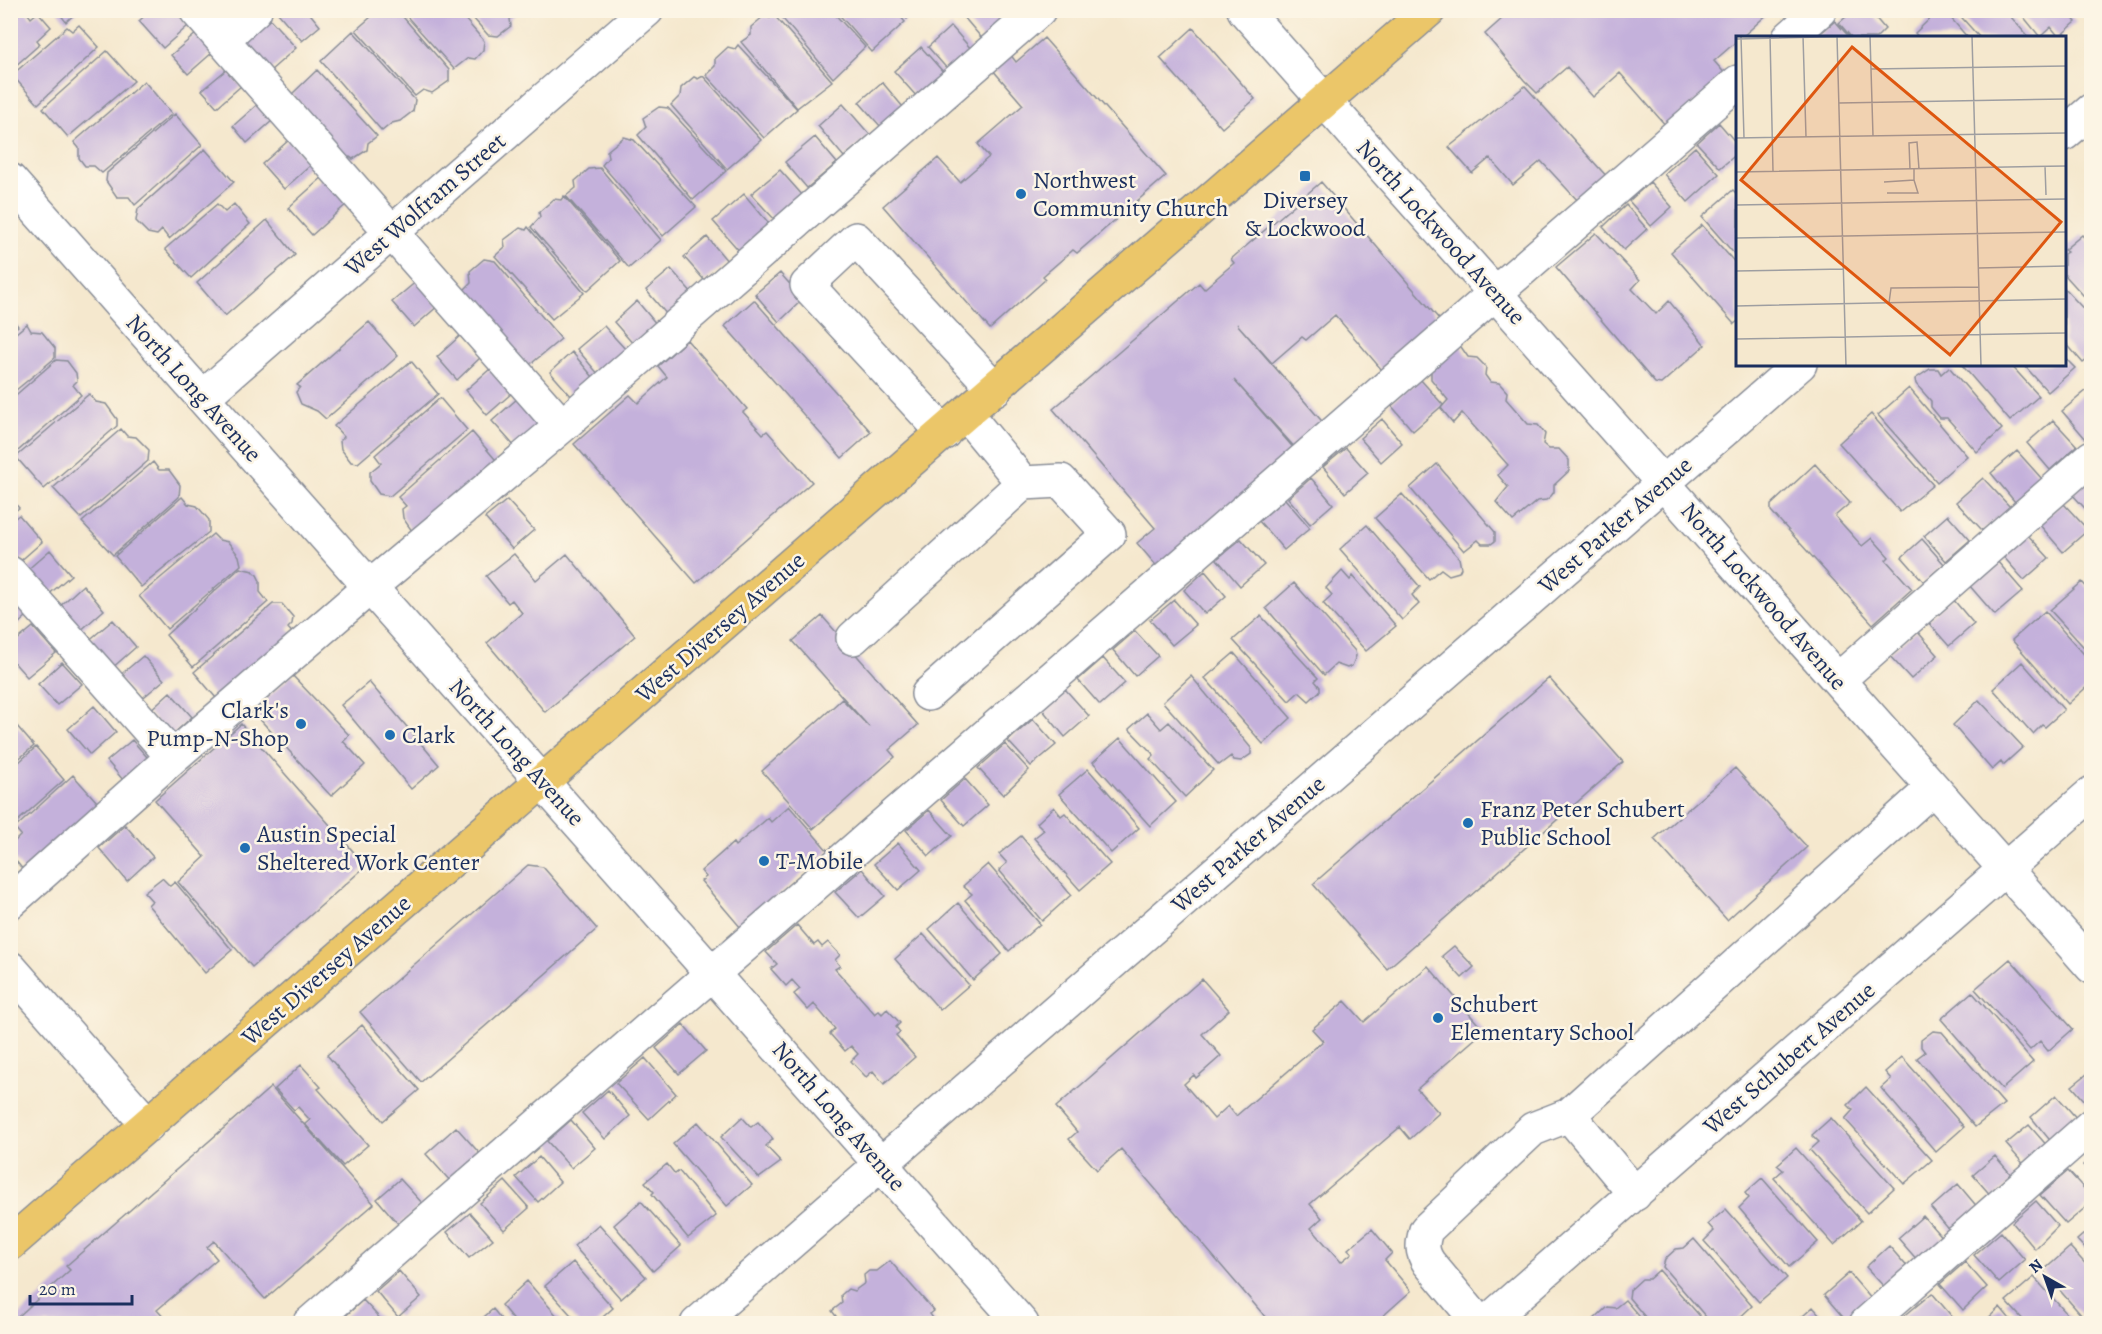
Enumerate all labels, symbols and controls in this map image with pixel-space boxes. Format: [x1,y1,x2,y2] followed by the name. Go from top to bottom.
[1736,36,2066,366] inset map
[337,125,512,284] street label: West Wolfram Street
[1349,132,1533,332] street label: North Lockwood Avenue
[1033,164,1229,224] place label: Northwest Community Church
[1298,169,1312,183] marker: Diversey & Lockwood
[1244,184,1366,244] place label: Diversey & Lockwood
[1014,187,1028,201] marker: Northwest Community Church
[119,307,269,469] street label: North Long Avenue
[1530,449,1699,601] street label: West Parker Avenue
[1673,495,1855,697] street label: North Lockwood Avenue
[628,544,812,710] street label: West Diversey Avenue
[442,671,592,833] street label: North Long Avenue
[146,694,289,754] place label: Clark's Pump-N-Shop
[294,717,308,731] marker: Clark's Pump-N-Shop
[402,719,455,751] place label: Clark
[383,728,397,742] marker: Clark
[1163,768,1332,920] street label: West Parker Avenue
[1480,793,1685,853] place label: Franz Peter Schubert Public School
[1461,816,1475,830] marker: Franz Peter Schubert Public School
[256,818,480,878] place label: Austin Special Sheltered Work Center
[238,841,252,855] marker: Austin Special Sheltered Work Center
[776,845,863,877] place label: T-Mobile
[757,854,771,868] marker: T-Mobile
[234,887,418,1053] street label: West Diversey Avenue
[1695,974,1882,1142] street label: West Schubert Avenue
[1450,988,1634,1048] place label: Schubert Elementary School
[1431,1011,1445,1025] marker: Schubert Elementary School
[765,1034,913,1198] street label: North Long Avenue
[2015,1247,2075,1307] north arrow
[2024,1254,2048,1278] text: N
[30,1268,132,1306] scale bar
[39,1277,76,1301] text: 20 m

